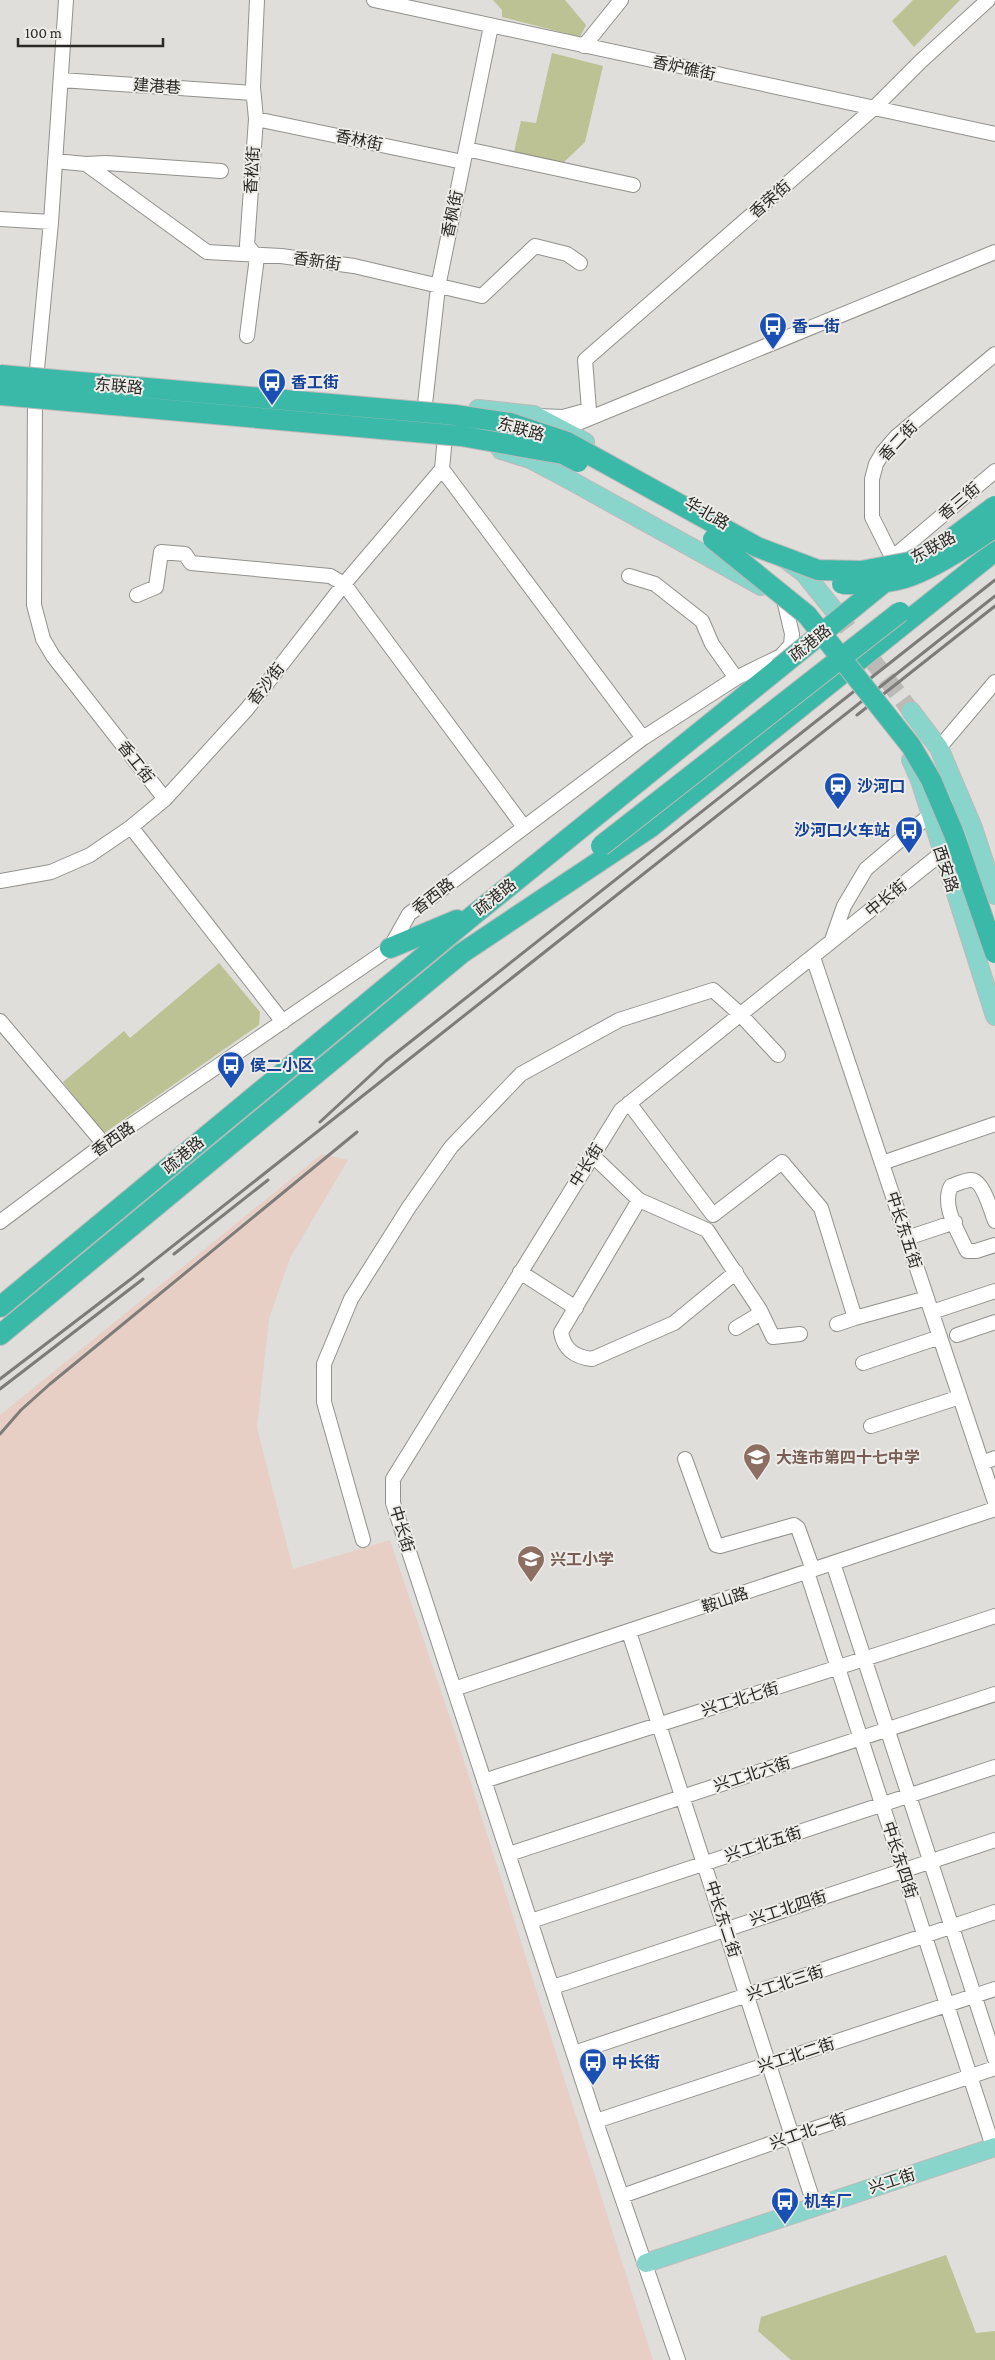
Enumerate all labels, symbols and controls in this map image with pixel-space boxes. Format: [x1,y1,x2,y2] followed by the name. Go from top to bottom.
[18,15,162,47] scale bar
[25,25,62,41] text: 100 m
[651,53,717,83] street label: 香炉礁街
[132,76,182,96] street label: 建港巷
[334,127,384,153] street label: 香林街
[242,145,262,195] street label: 香松街
[746,177,794,221] street label: 香荣街
[439,189,465,239] street label: 香枫街
[292,249,342,273] street label: 香新街
[758,311,788,350] bus stop icon: 香一街
[792,318,840,335] place label: 香一街
[257,367,287,406] bus stop icon: 香工街
[291,374,339,391] place label: 香工街
[94,375,144,397] street label: 东联路
[496,415,546,443] street label: 东联路
[875,418,921,464] street label: 香二街
[935,479,983,523] street label: 香三街
[682,494,732,532] street label: 华北路
[908,528,958,566] street label: 东联路
[785,621,834,665] street label: 疏港路
[245,660,287,708] street label: 香沙街
[115,738,157,786] street label: 香工街
[823,771,853,810] station icon: 沙河口
[857,777,905,795] place label: 沙河口
[894,815,924,854] bus stop icon: 沙河口火车站
[794,821,890,839] place label: 沙河口火车站
[930,844,962,894] street label: 西安路
[409,875,457,917] street label: 香西路
[470,875,519,919] street label: 疏港路
[862,876,910,920] street label: 中长街
[216,1050,246,1089] bus stop icon: 侯二小区
[250,1057,314,1074] place label: 侯二小区
[88,1118,138,1160] street label: 香西路
[159,1132,207,1177] street label: 疏港路
[566,1140,606,1190] street label: 中长街
[884,1189,924,1271] street label: 中长东五街
[742,1442,772,1481] school or university icon: 大连市第四十七中学
[776,1449,920,1466] place label: 大连市第四十七中学
[387,1504,417,1554] street label: 中长街
[516,1544,546,1583] school or university icon: 兴工小学
[550,1551,614,1568] place label: 兴工小学
[700,1584,750,1616] street label: 鞍山路
[699,1679,781,1719] street label: 兴工北七街
[711,1754,793,1794] street label: 兴工北六街
[880,1819,920,1901] street label: 中长东四街
[722,1824,804,1864] street label: 兴工北五街
[703,1878,743,1960] street label: 中长东二街
[747,1888,829,1928] street label: 兴工北四街
[744,1963,826,2003] street label: 兴工北三街
[755,2035,837,2075] street label: 兴工北二街
[578,2047,608,2086] bus stop icon: 中长街
[612,2054,660,2071] place label: 中长街
[767,2110,849,2152] street label: 兴工北一街
[867,2165,917,2197] street label: 兴工街
[770,2186,800,2225] bus stop icon: 机车厂
[804,2193,852,2210] place label: 机车厂

